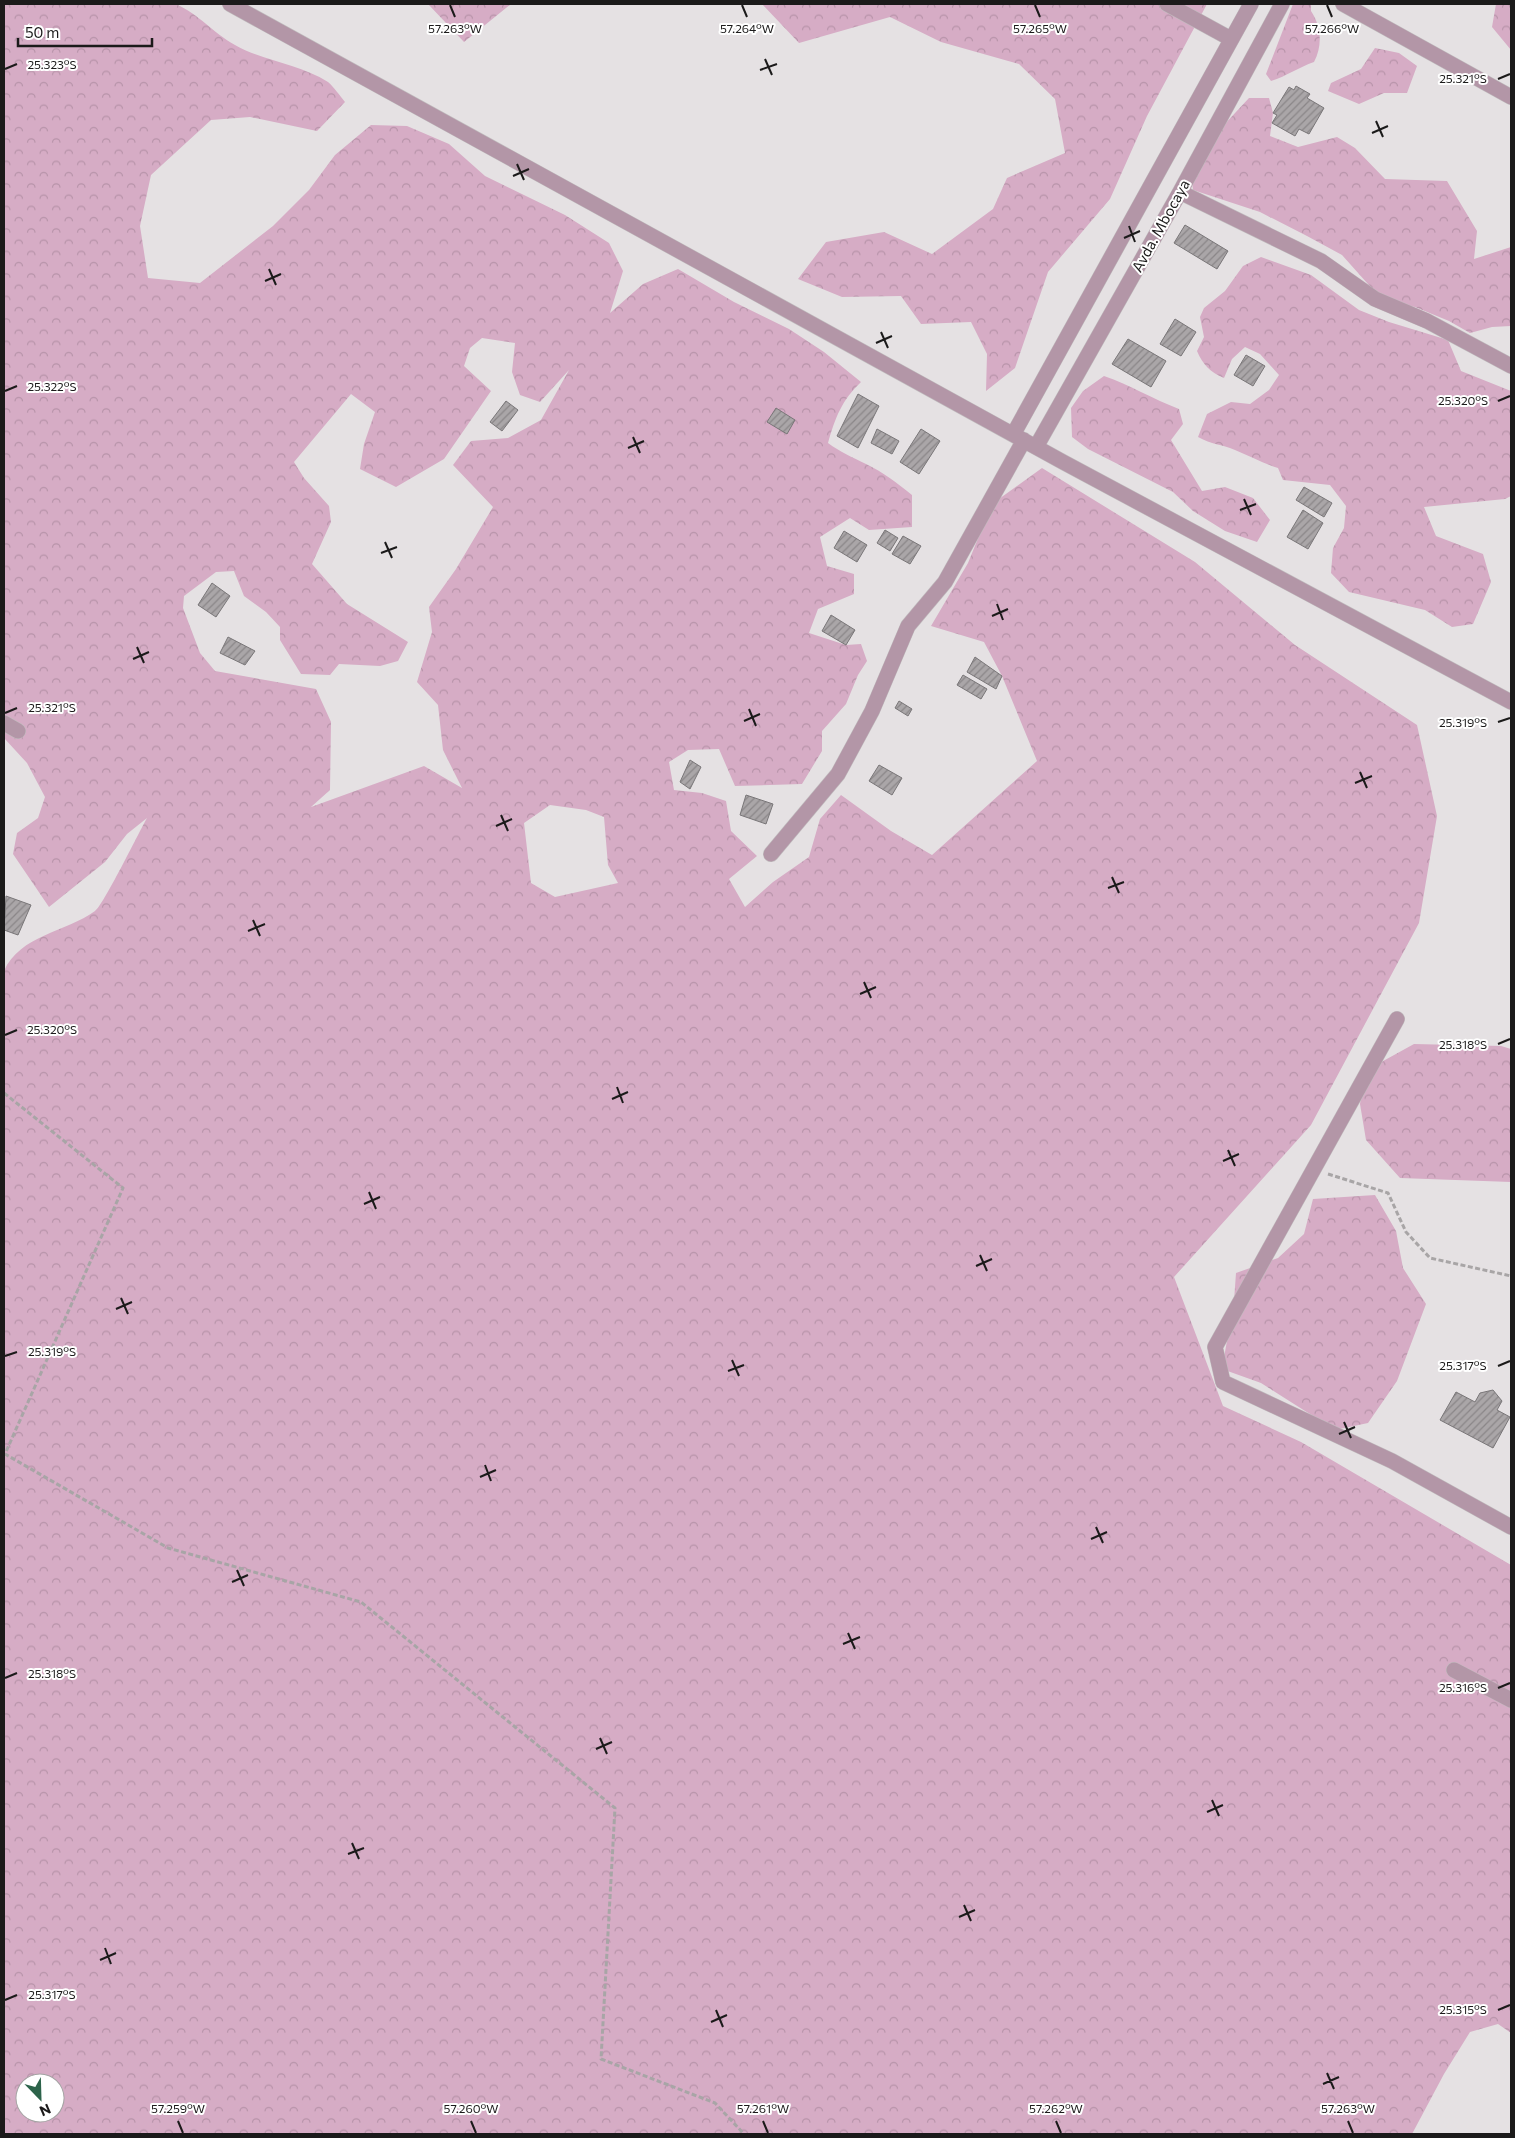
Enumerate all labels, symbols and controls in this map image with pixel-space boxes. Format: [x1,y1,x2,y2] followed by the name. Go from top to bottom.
[18,15,151,47] scale bar
[428,21,482,35] text: 57.263°W
[720,21,774,35] text: 57.264°W
[1013,21,1067,35] text: 57.265°W
[1305,21,1359,35] text: 57.266°W
[25,23,59,41] text: 50 m
[27,57,77,71] text: 25.323°S
[1439,71,1487,85] text: 25.321°S
[1127,176,1193,275] street label: Avda. Mbocaya
[27,379,77,393] text: 25.322°S
[1438,393,1488,407] text: 25.320°S
[28,700,76,714] text: 25.321°S
[1439,715,1487,729] text: 25.319°S
[27,1022,77,1036] text: 25.320°S
[1439,1037,1487,1051] text: 25.318°S
[28,1344,76,1358] text: 25.319°S
[1439,1358,1487,1372] text: 25.317°S
[28,1666,76,1680] text: 25.318°S
[1439,1680,1487,1694] text: 25.316°S
[28,1987,76,2001] text: 25.317°S
[1439,2002,1487,2016] text: 25.315°S
[15,2073,65,2123] north arrow
[37,2101,53,2120] text: N
[151,2101,205,2115] text: 57.259°W
[444,2101,498,2115] text: 57.260°W
[737,2101,789,2115] text: 57.261°W
[1029,2101,1083,2115] text: 57.262°W
[1321,2101,1375,2115] text: 57.263°W

